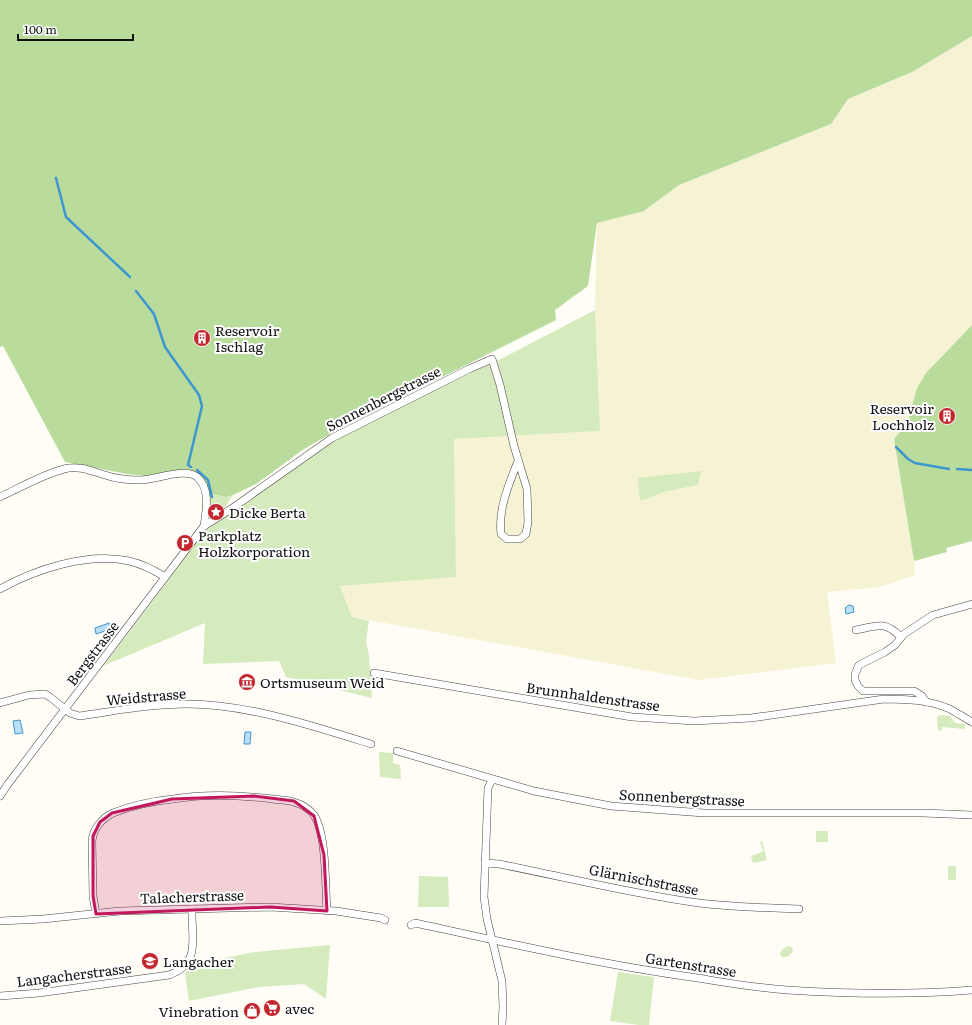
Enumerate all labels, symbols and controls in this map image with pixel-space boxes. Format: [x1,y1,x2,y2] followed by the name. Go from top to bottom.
[18,16,133,42] scale bar
[24,20,57,38] text: 100 m
[215,320,280,356] place label: Reservoir Ischlag
[192,328,212,348] building icon: Reservoir Ischlag
[322,360,444,436] street label: Sonnenbergstrasse
[870,398,934,434] place label: Reservoir Lochholz
[937,406,957,426] building icon: Reservoir Lochholz
[206,502,226,522] place icon: Dicke Berta
[229,502,306,522] place label: Dicke Berta
[198,525,310,561] place label: Parkplatz Holzkorporation
[175,533,195,553] parking icon: Parkplatz Holzkorporation
[61,617,123,689] street label: Bergstrasse
[237,672,257,692] museum icon: Ortsmuseum Weid
[260,672,385,692] place label: Ortsmuseum Weid
[525,677,661,715] street label: Brunnhaldenstrasse
[105,683,187,709] street label: Weidstrasse
[619,784,745,810] street label: Sonnenbergstrasse
[588,859,700,899] street label: Glärnischstrasse
[139,884,245,908] street label: Talacherstrasse
[644,947,738,981] street label: Gartenstrasse
[140,951,160,971] school or university icon: Langacher
[163,951,234,971] place label: Langacher
[15,957,133,991] street label: Langacherstrasse
[262,998,282,1018] supermarket icon: avec
[285,998,314,1018] place label: avec
[158,1001,239,1021] place label: Vinebration
[242,1001,262,1021] shop icon: Vinebration

